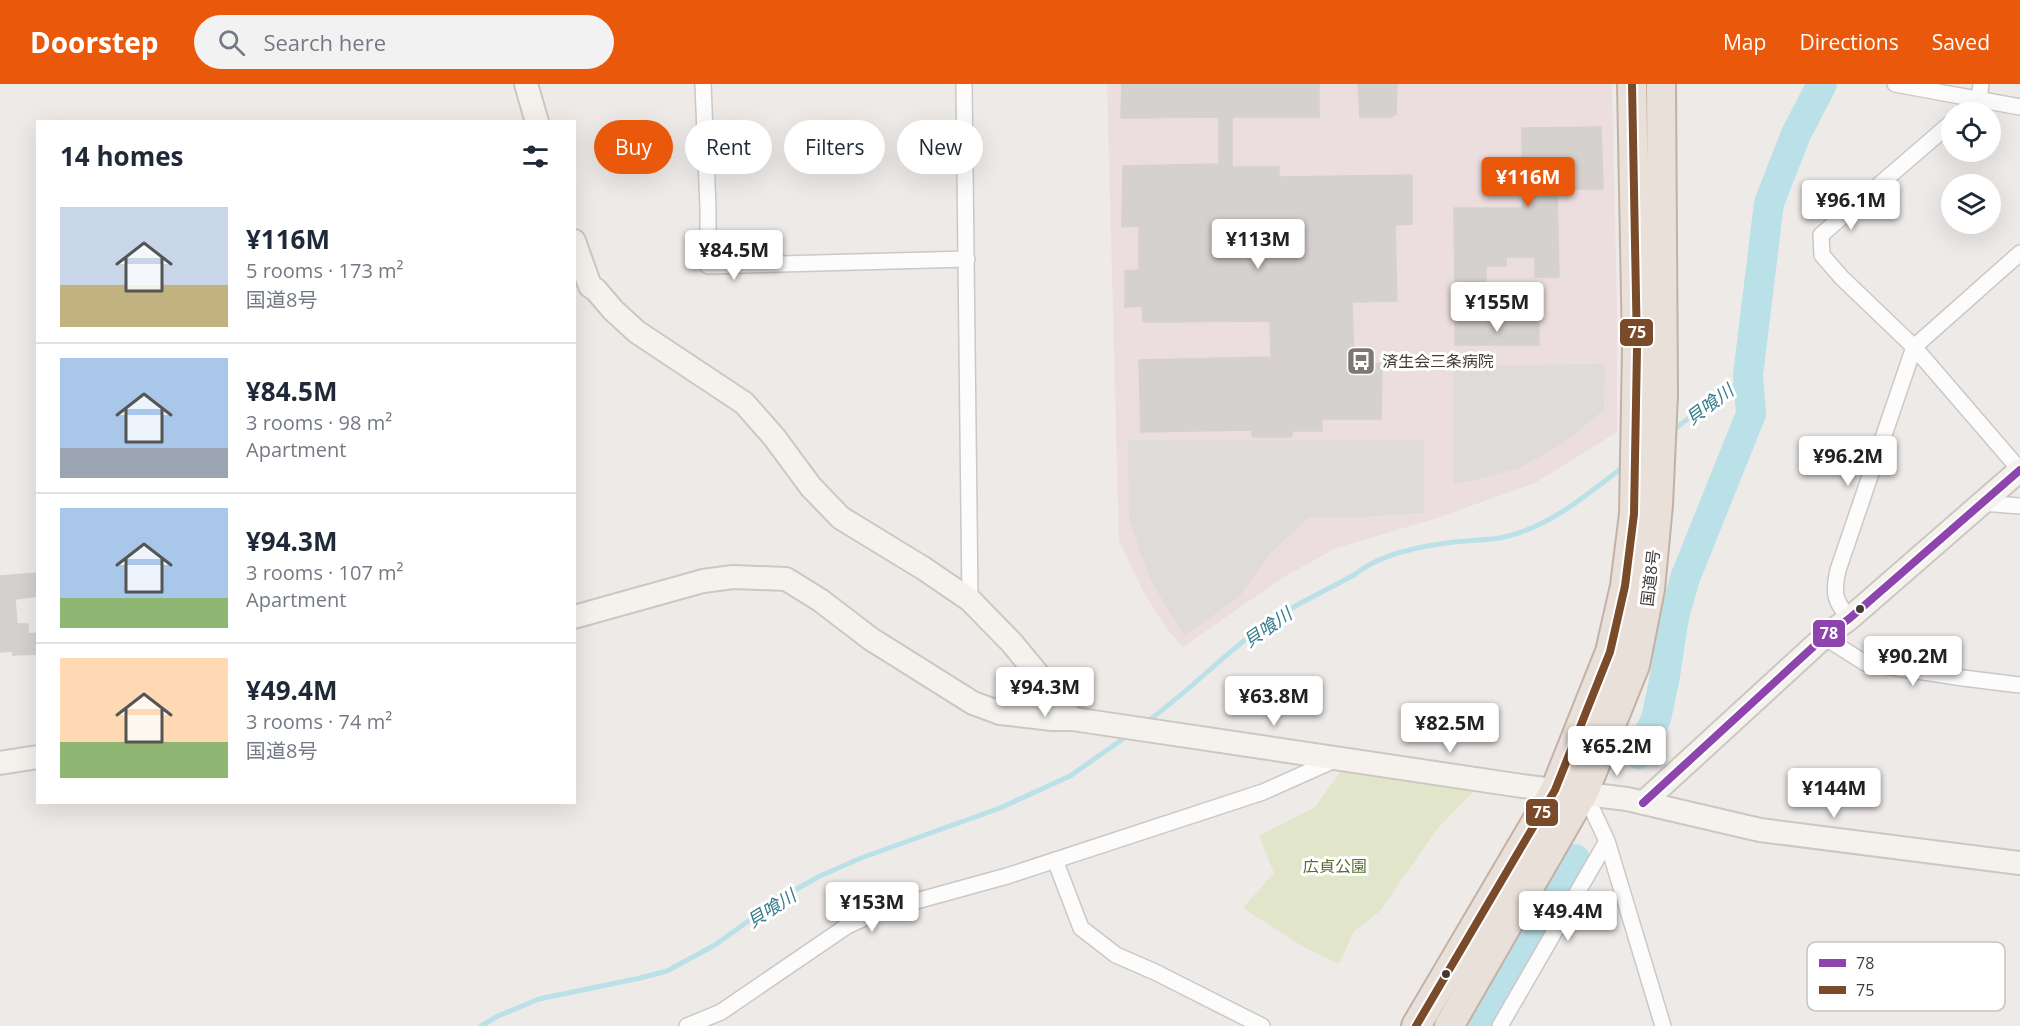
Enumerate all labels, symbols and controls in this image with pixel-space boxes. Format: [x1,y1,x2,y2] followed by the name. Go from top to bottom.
[194,15,614,69] search box
[30,23,158,61] text: Doorstep
[215,26,248,59] icon: search
[263,27,386,57] text: Search here
[1723,28,1766,56] text: Map
[1799,28,1899,56] text: Directions
[1932,28,1990,56] text: Saved
[1941,102,2001,234] map controls
[1941,102,2001,162] button: locate
[594,120,673,174] chip: Buy
[685,120,772,174] chip: Rent
[784,120,885,174] chip: Filters
[897,120,983,174] chip: New
[60,138,184,174] text: 14 homes
[519,140,552,173] icon: filters
[1486,157,1570,208] pin: ¥116M
[1496,163,1560,190] text: ¥116M
[1941,174,2001,234] button: layers
[1802,180,1900,231] pin: ¥96.1M
[1816,186,1886,213] text: ¥96.1M
[1216,219,1300,270] pin: ¥113M
[246,221,330,257] text: ¥116M
[1226,225,1290,252] text: ¥113M
[685,230,783,281] pin: ¥84.5M
[108,231,180,303] icon: home
[699,236,769,263] text: ¥84.5M
[246,257,404,284] text: 5 rooms · 173 m²
[1455,282,1539,333] pin: ¥155M
[246,286,317,313] text: 国道8号
[1465,288,1529,315] text: ¥155M
[1619,318,1654,347] line badge: 75
[1628,321,1646,343] text: 75
[1345,345,1377,377] bus stop icon: 済生会三条病院
[1382,350,1494,372] place label: 済生会三条病院
[246,373,337,409] text: ¥84.5M
[1680,377,1739,430] water label: 貝喰川
[108,382,180,454] icon: home
[246,409,392,436] text: 3 rooms · 98 m²
[246,436,346,463] text: Apartment
[1799,436,1897,487] pin: ¥96.2M
[1813,442,1883,469] text: ¥96.2M
[246,523,337,559] text: ¥94.3M
[108,532,180,604] icon: home
[1636,548,1664,608] street label: 国道8号
[246,559,404,586] text: 3 rooms · 107 m²
[246,586,346,613] text: Apartment
[1238,601,1298,652] water label: 貝喰川
[1854,603,1866,615] unlabelled marker
[1812,619,1846,648] line badge: 78
[1820,622,1838,644] text: 78
[1864,636,1962,687] pin: ¥90.2M
[1878,642,1948,669] text: ¥90.2M
[996,667,1094,718] pin: ¥94.3M
[246,672,337,708] text: ¥49.4M
[1010,673,1080,700] text: ¥94.3M
[1225,676,1323,727] pin: ¥63.8M
[108,682,180,754] icon: home
[1239,682,1309,709] text: ¥63.8M
[1401,703,1499,754] pin: ¥82.5M
[246,708,392,735] text: 3 rooms · 74 m²
[1415,709,1485,736] text: ¥82.5M
[1568,726,1666,777] pin: ¥65.2M
[1582,732,1652,759] text: ¥65.2M
[246,737,317,764] text: 国道8号
[1792,768,1876,819] pin: ¥144M
[1802,774,1866,801] text: ¥144M
[1525,798,1559,827] line badge: 75
[1533,801,1551,823] text: 75
[1303,855,1367,877] park label: 広貞公園
[742,882,802,933] water label: 貝喰川
[830,882,914,933] pin: ¥153M
[840,888,904,915] text: ¥153M
[1519,891,1617,942] pin: ¥49.4M
[1533,897,1603,924] text: ¥49.4M
[1807,942,2005,1011] legend
[1856,952,1874,974] text: 78
[1440,968,1452,980] unlabelled marker
[1856,979,1874,1001] text: 75

